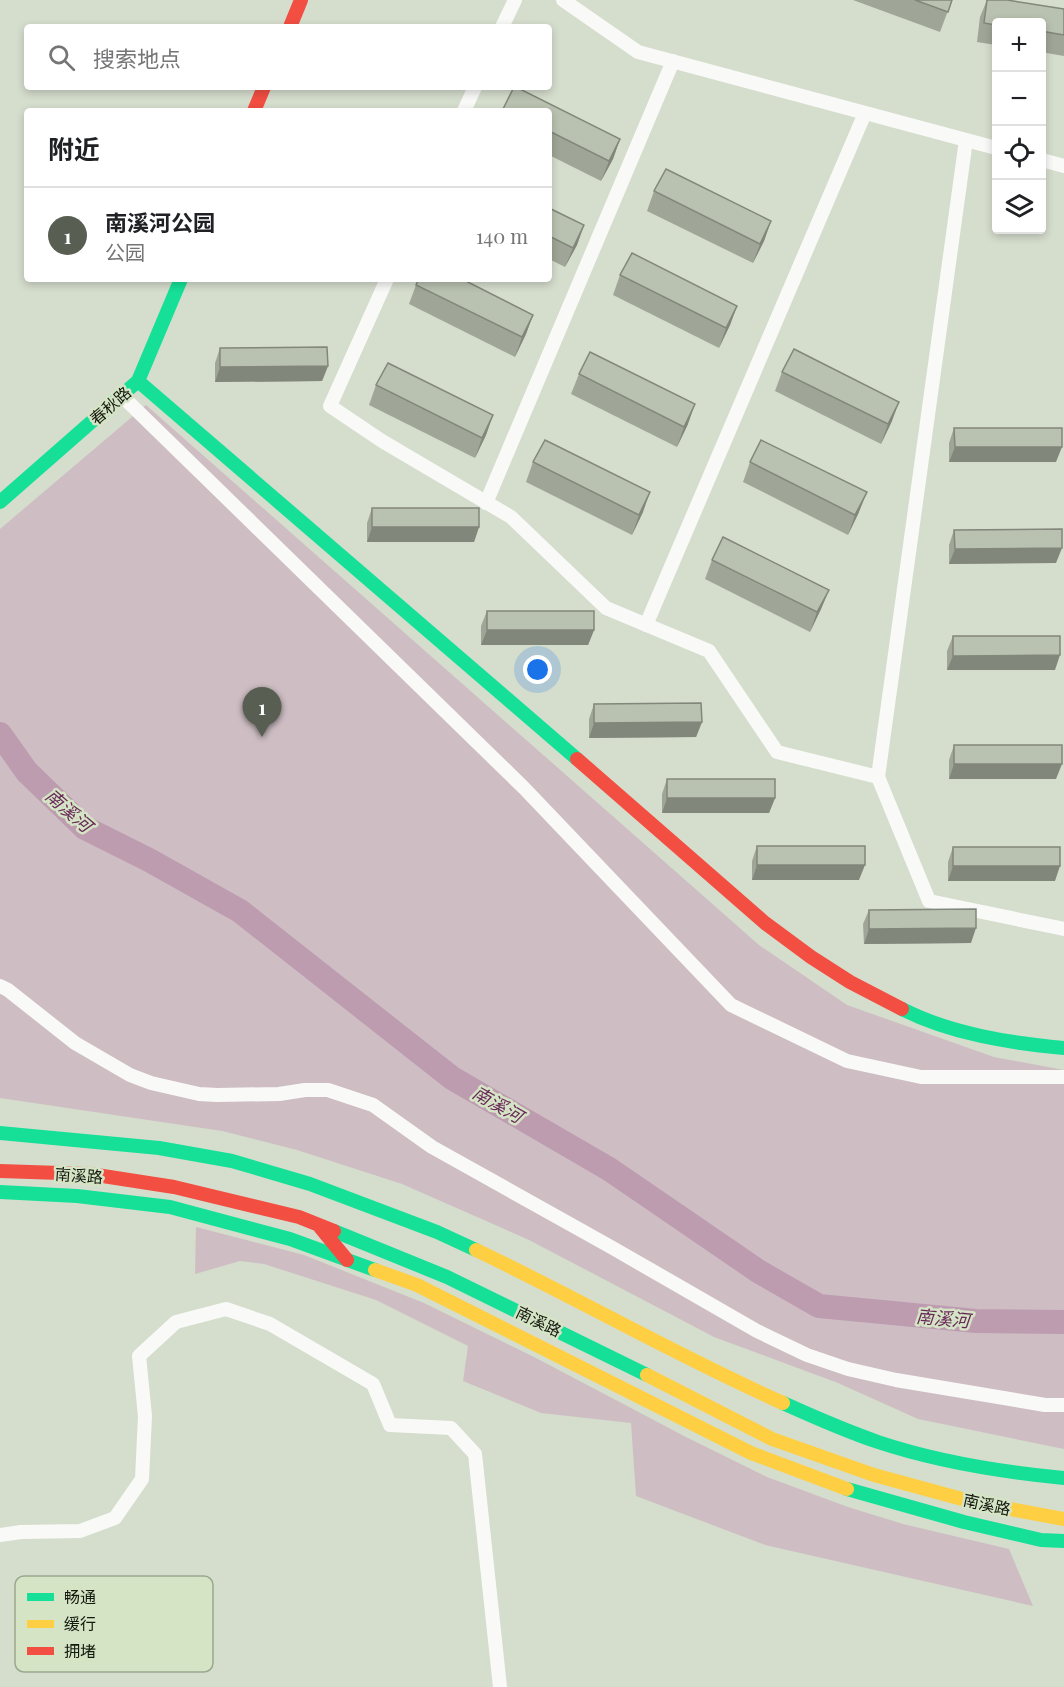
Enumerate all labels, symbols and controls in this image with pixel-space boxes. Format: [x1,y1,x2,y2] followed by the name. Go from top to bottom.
[992,18,1046,234] map controls
[992,18,1046,72] button: +
[24,24,552,90] search box
[45,41,78,74] icon: search
[93,43,181,73] text: 搜索地点
[992,72,1046,126] button: −
[992,126,1046,180] button: locate
[48,131,100,166] text: 附近
[992,180,1046,234] button: layers
[105,207,215,237] text: 南溪河公园
[64,222,71,249] text: 1
[476,222,528,249] text: 140 m
[105,238,145,265] text: 公园
[85,381,135,429] street label: 春秋路
[523,655,552,684] your location
[242,688,282,737] pin: 1
[41,783,100,839] water label: 南溪河
[469,1080,530,1129] water label: 南溪河
[54,1163,104,1187] street label: 南溪路
[513,1301,565,1341] street label: 南溪路
[915,1304,974,1333] water label: 南溪河
[961,1489,1013,1519] street label: 南溪路
[15,1576,213,1672] legend
[64,1586,96,1607] text: 畅通
[64,1613,96,1634] text: 缓行
[64,1640,96,1661] text: 拥堵

